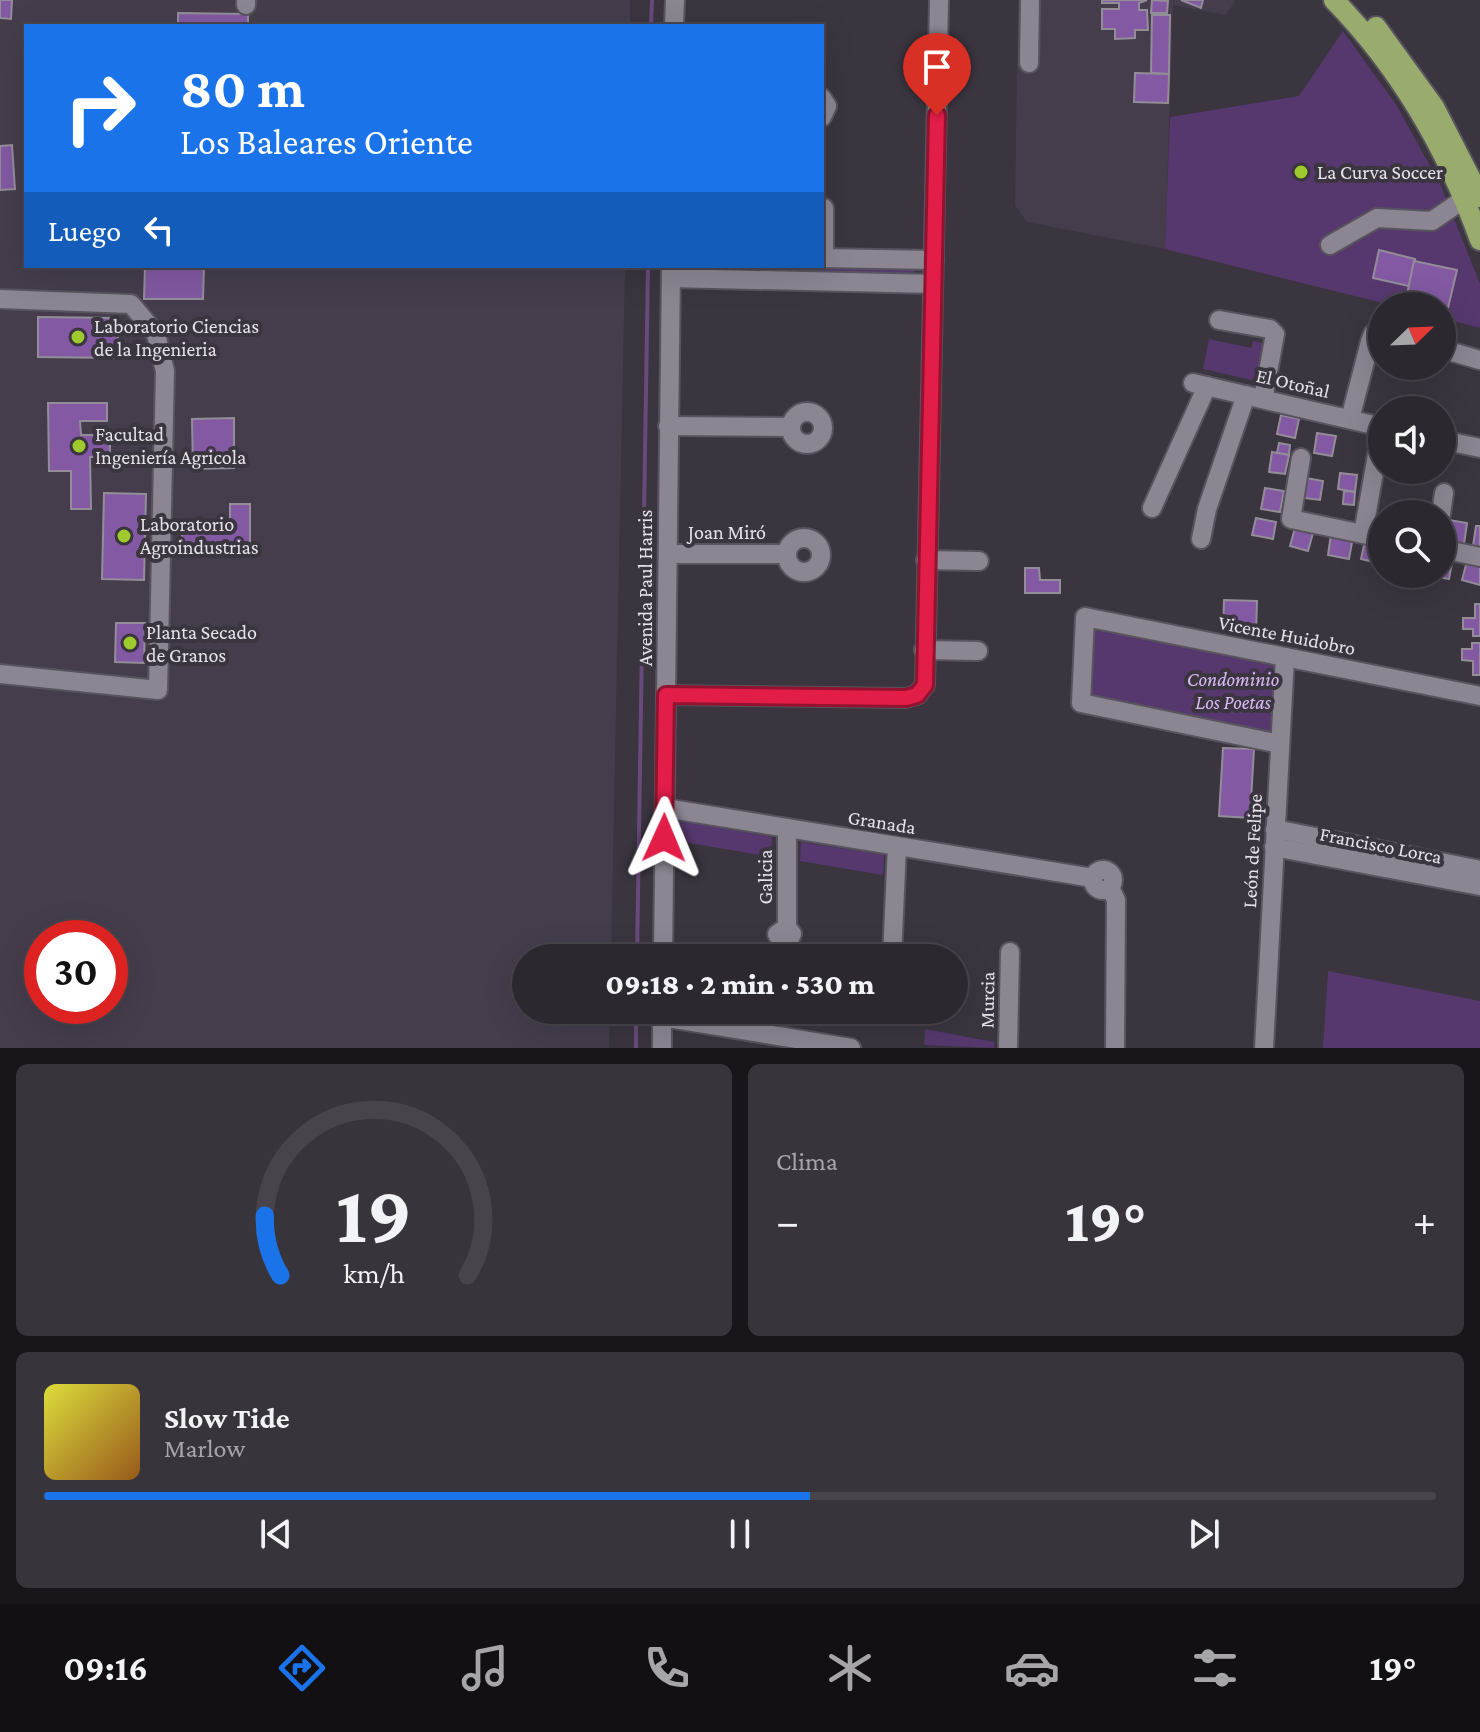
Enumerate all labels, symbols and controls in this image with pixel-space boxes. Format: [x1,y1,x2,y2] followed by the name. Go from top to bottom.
[903,33,971,115] pin
[915,45,959,89] icon: arrive
[48,56,152,160] icon: right
[180,57,305,119] text: 80 m
[180,122,473,162] text: Los Baleares Oriente
[1317,161,1443,183] place label: La Curva Soccer
[1292,163,1310,181] marker: La Curva Soccer
[137,208,181,252] icon: left
[48,214,121,247] text: Luego
[1368,292,1456,380] north arrow
[1368,292,1456,588] map controls
[94,315,259,361] place label: Laboratorio Ciencias de la Ingenieria
[69,328,87,346] marker: Laboratorio Ciencias de la Ingenieria
[1254,364,1332,402] street label: El Otoñal
[1368,396,1456,484] button: sound
[95,423,246,469] place label: Facultad Ingeniería Agricola
[70,437,88,455] marker: Facultad Ingeniería Agricola
[1368,500,1456,588] button: search
[634,510,656,666] street label: Avenida Paul Harris
[140,513,259,559] place label: Laboratorio Agroindustrias
[686,521,766,544] street label: Joan Miró
[115,527,133,545] marker: Laboratorio Agroindustrias
[1216,611,1358,659] street label: Vicente Huidobro
[146,621,257,666] place label: Planta Secado de Granos
[121,634,139,652] marker: Planta Secado de Granos
[1187,668,1279,713] park label: Condominio Los Poetas
[1238,793,1267,909] street label: León de Felipe
[622,796,706,880] position arrow
[846,806,918,838] street label: Granada
[1318,822,1444,868] street label: Francisco Lorca
[754,849,776,905] street label: Galicia
[24,920,128,1024] speed limit sign: 30
[605,967,875,1000] text: 09:18 · 2 min · 530 m
[976,971,998,1029] street label: Murcia
[776,1147,838,1176] text: Clima
[336,1167,412,1260] text: 19
[1065,1187,1147,1254] text: 19°
[776,1197,799,1245] text: −
[1413,1197,1436,1245] text: +
[343,1257,405,1289] text: km/h
[164,1401,290,1434] text: Slow Tide
[164,1434,245,1463] text: Marlow
[254,1512,298,1556] icon: previous
[718,1512,762,1556] icon: pause
[1182,1512,1226,1556] icon: next
[274,1640,330,1696] icon: directions
[457,1640,513,1696] icon: music
[639,1640,695,1696] icon: phone
[822,1640,878,1696] icon: climate
[1004,1640,1060,1696] icon: car
[1187,1640,1243,1696] icon: filters
[63,1648,148,1688] text: 09:16
[1370,1648,1417,1688] text: 19°

